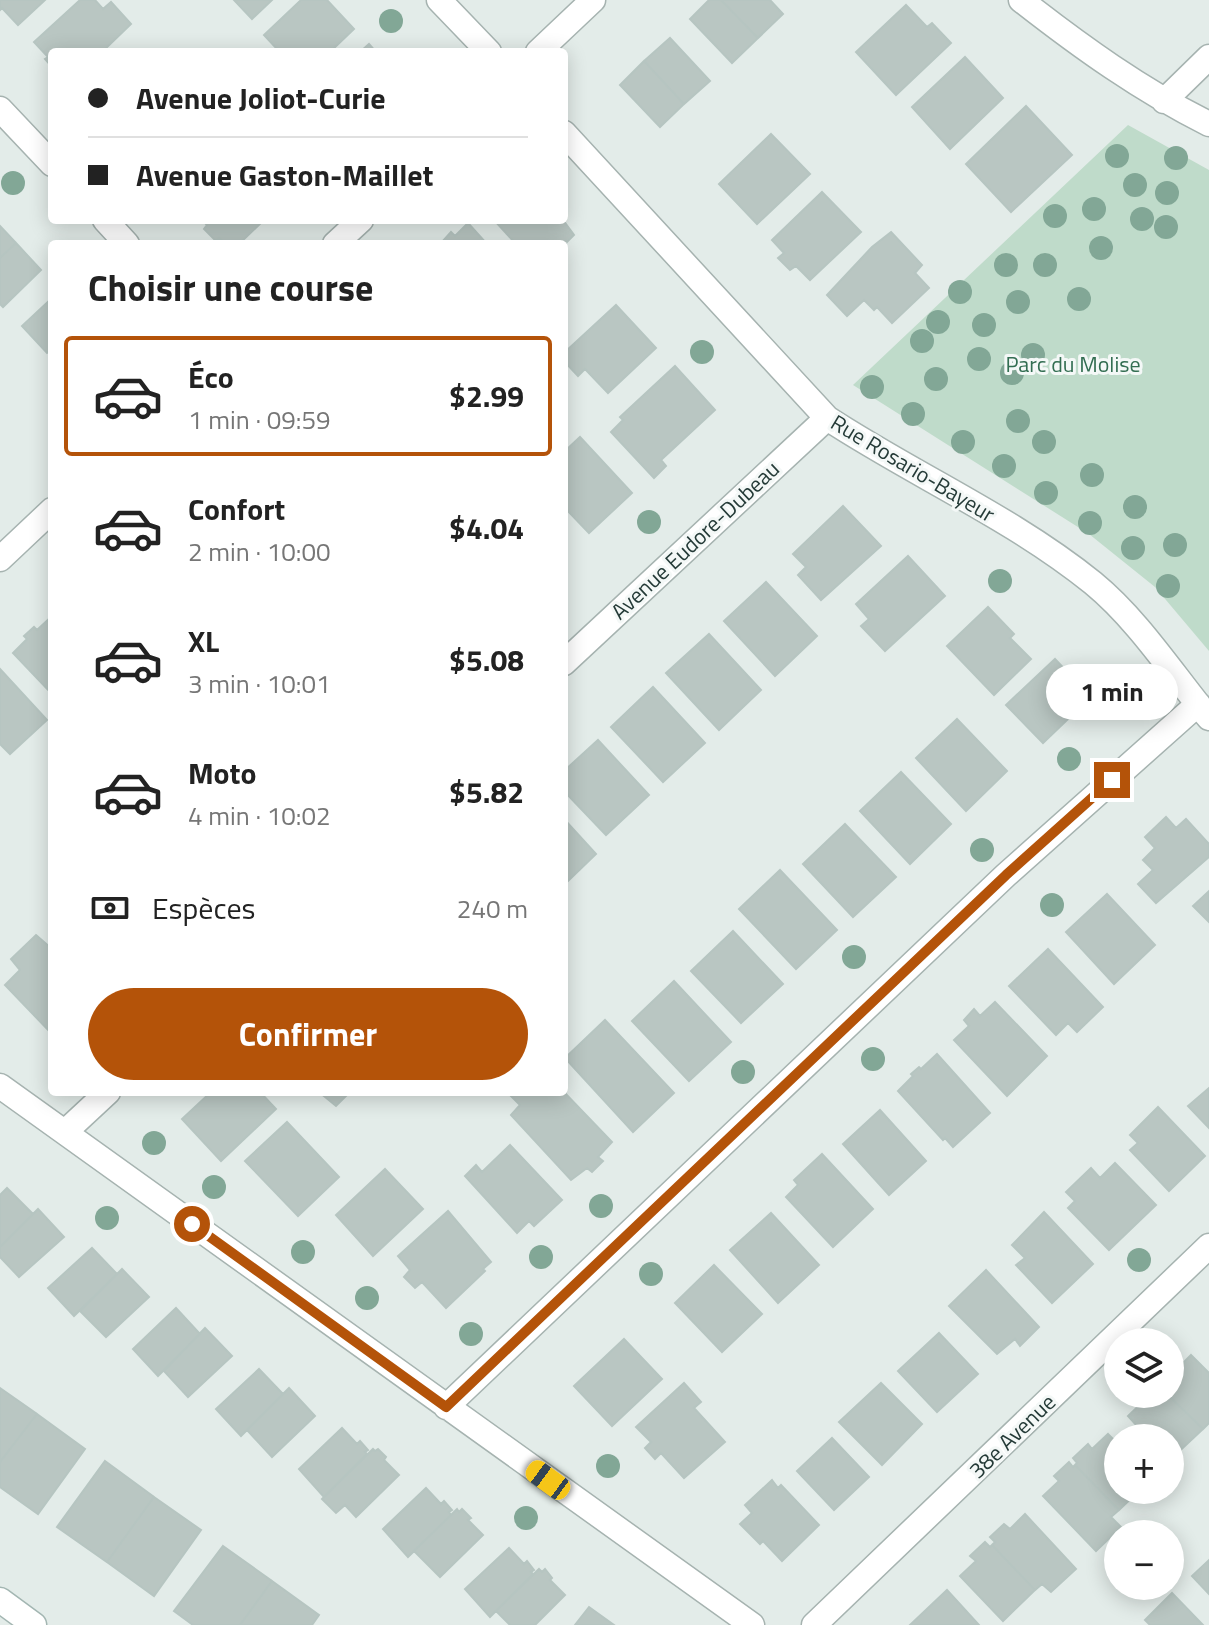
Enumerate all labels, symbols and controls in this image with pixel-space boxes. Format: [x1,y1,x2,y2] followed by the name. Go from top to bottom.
[136,75,385,121] text: Avenue Joliot-Curie
[136,152,434,198] text: Avenue Gaston-Maillet
[88,260,373,315] text: Choisir une course
[1005,347,1141,381] park label: Parc du Molise
[188,354,234,400] text: Éco
[92,360,164,432] icon: car
[449,373,524,419] text: $2.99
[188,400,331,439] text: 1 min · 09:59
[824,405,1002,531] street label: Rue Rosario-Bayeur
[603,453,787,627] street label: Avenue Eudore-Dubeau
[188,486,285,532] text: Confort
[92,492,164,564] icon: car
[449,505,524,551] text: $4.04
[188,532,331,571] text: 2 min · 10:00
[188,618,219,664] text: XL
[92,624,164,696] icon: car
[449,637,524,683] text: $5.08
[188,664,331,703] text: 3 min · 10:01
[1046,664,1178,720] callout: 1 min
[1080,672,1144,711] text: 1 min
[188,750,256,796] text: Moto
[92,756,164,828] icon: car
[1094,762,1130,798] route end
[449,769,524,815] text: $5.82
[188,796,331,835] text: 4 min · 10:02
[152,885,256,931] text: Espèces
[88,886,132,930] icon: cash
[457,889,528,928] text: 240 m
[88,988,528,1080] button: Confirmer
[174,1206,210,1242] route start
[1104,1328,1184,1600] map controls
[1104,1328,1184,1408] button: layers
[961,1386,1063,1486] street label: 38e Avenue
[1104,1424,1184,1504] button: +
[522,1456,574,1504] car
[1104,1520,1184,1600] button: −

